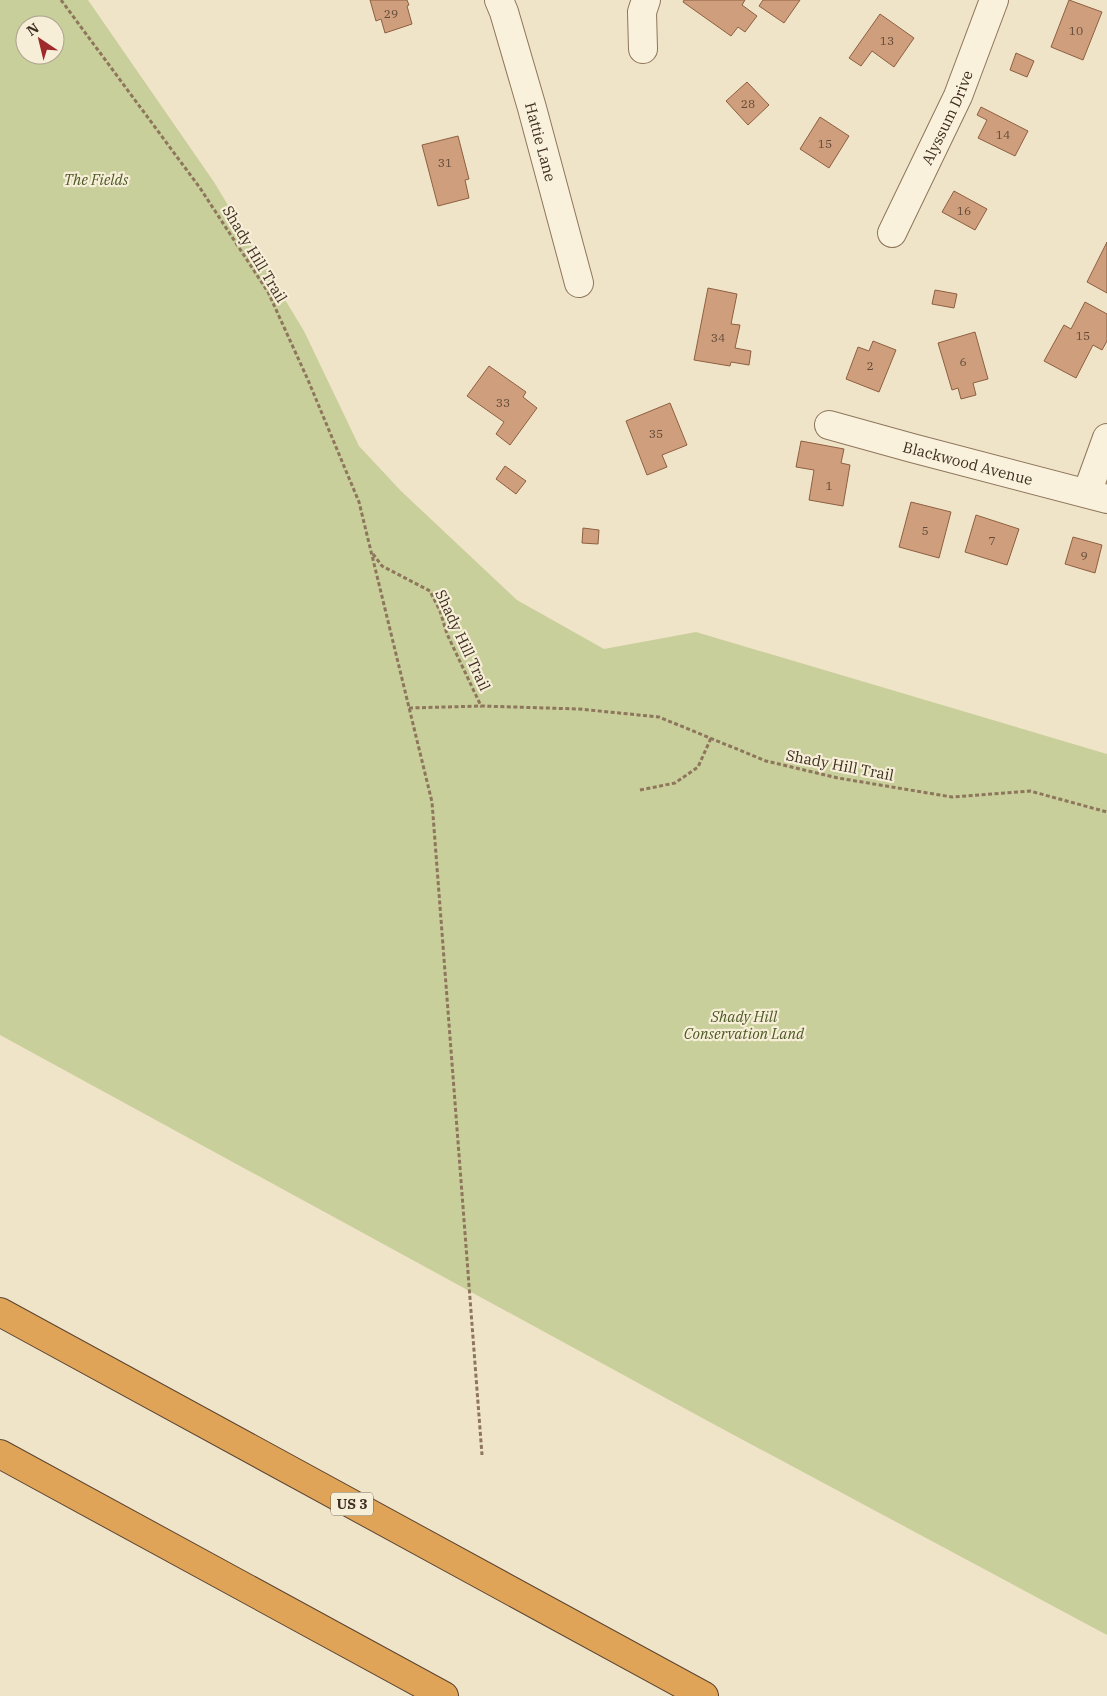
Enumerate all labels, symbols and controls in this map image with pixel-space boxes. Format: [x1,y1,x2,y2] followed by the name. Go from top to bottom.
[384,6,398,21] house number: 29
[15,15,65,65] north arrow
[23,19,42,40] text: N
[1069,23,1083,38] house number: 10
[880,33,894,48] house number: 13
[917,67,976,168] street label: Alyssum Drive
[741,96,755,111] house number: 28
[521,100,561,184] street label: Hattie Lane
[996,127,1010,142] house number: 14
[818,136,832,151] house number: 15
[438,155,452,170] house number: 31
[64,170,129,189] park label: The Fields
[219,202,291,306] street label: Shady Hill Trail
[957,203,971,218] house number: 16
[1076,328,1090,343] house number: 15
[711,330,725,345] house number: 34
[959,354,967,369] house number: 6
[866,358,874,373] house number: 2
[496,395,510,410] house number: 33
[649,426,663,441] house number: 35
[901,436,1035,489] street label: Blackwood Avenue
[825,478,833,493] house number: 1
[921,523,929,538] house number: 5
[988,533,996,548] house number: 7
[1080,548,1088,563] house number: 9
[431,586,495,694] street label: Shady Hill Trail
[784,745,896,785] street label: Shady Hill Trail
[684,1007,805,1043] park label: Shady Hill Conservation Land
[331,1492,373,1516] road number: US 3

